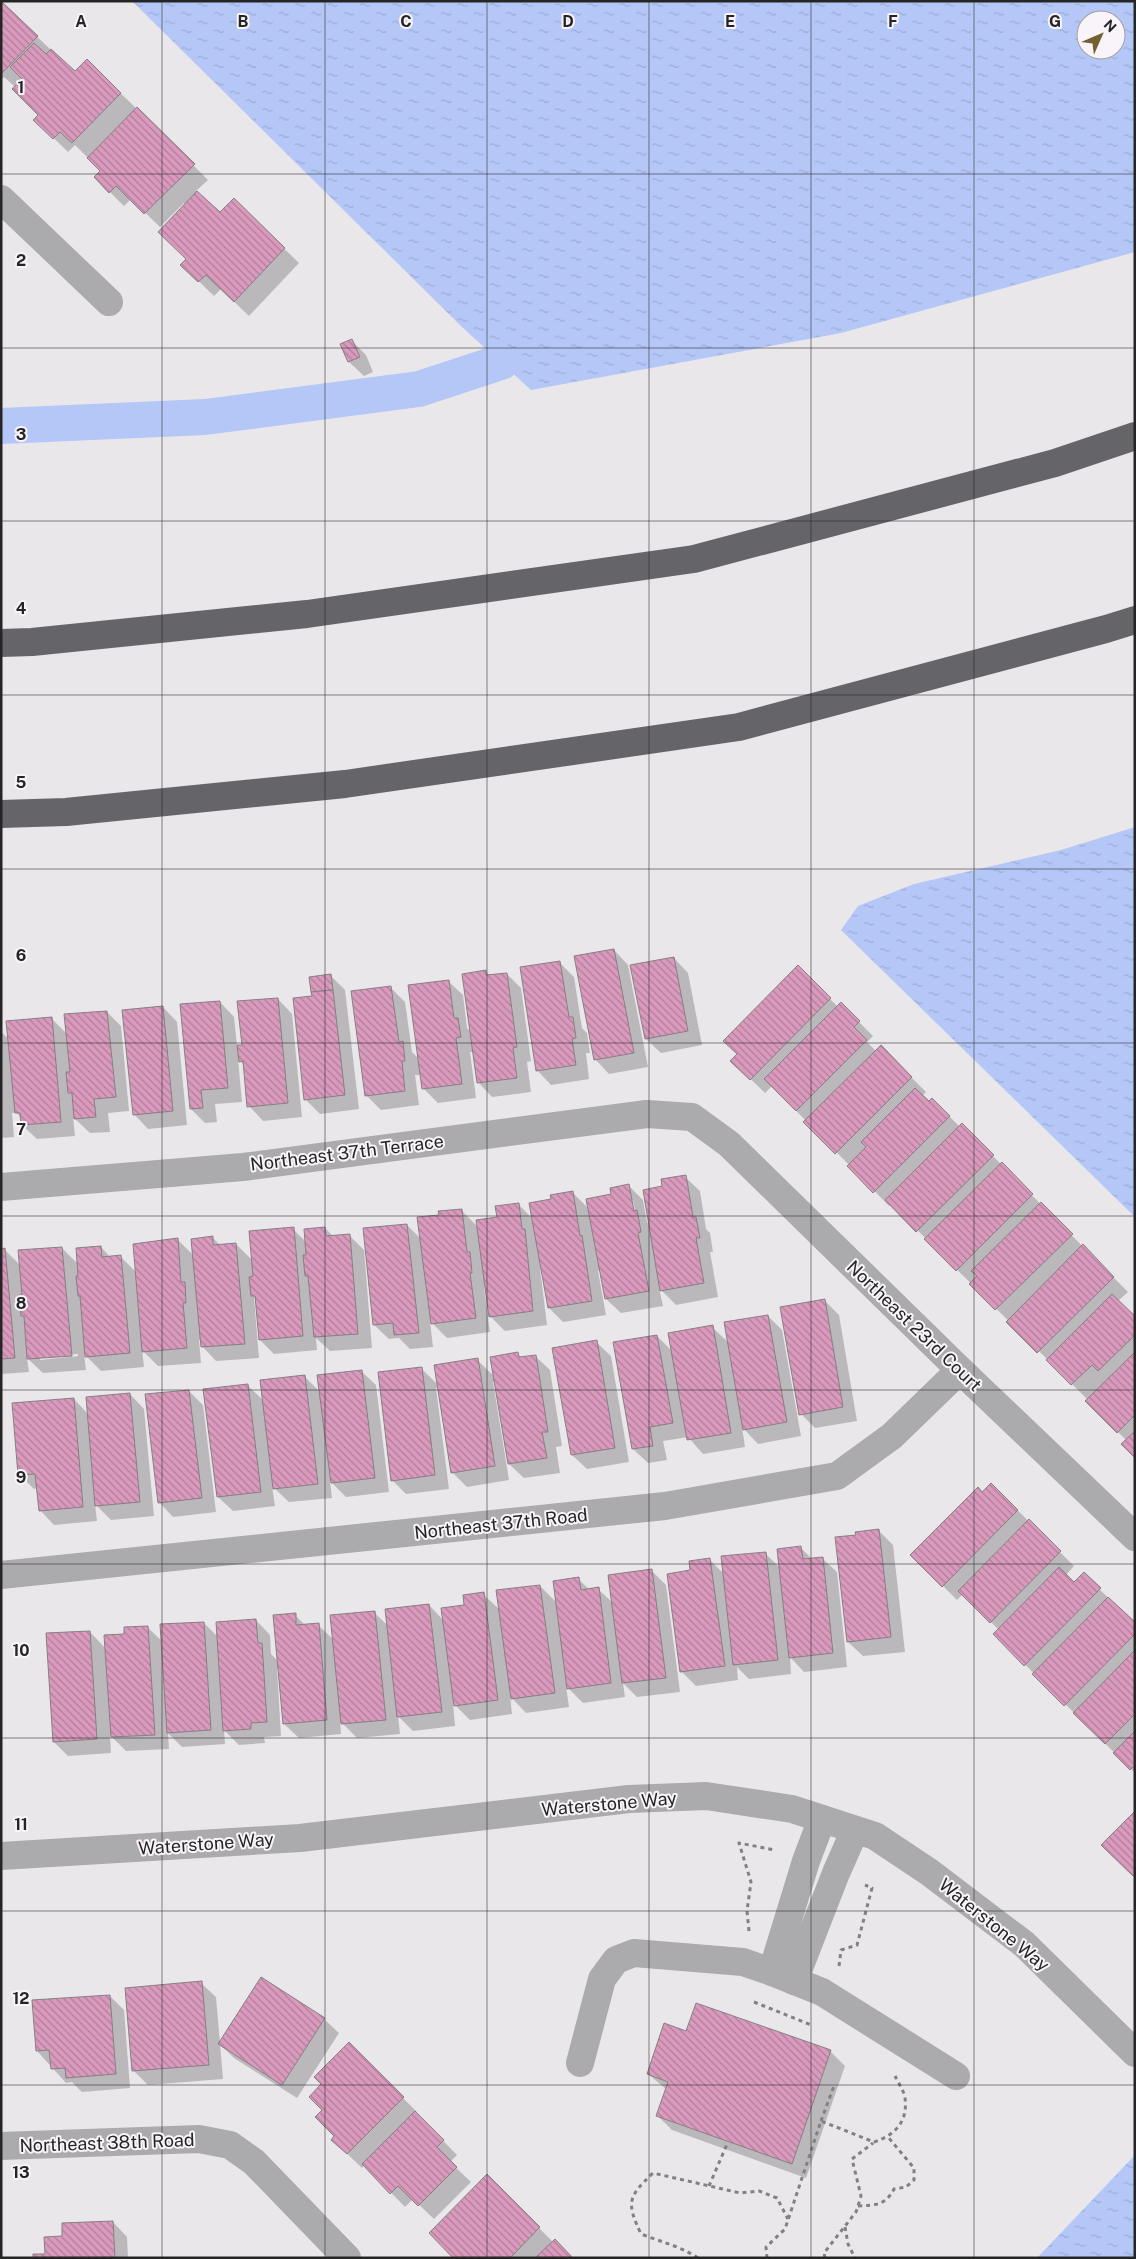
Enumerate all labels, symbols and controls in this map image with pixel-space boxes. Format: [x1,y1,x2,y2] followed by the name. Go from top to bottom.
[1076,10,1126,60] north arrow
[75,12,87,31] text: A
[238,12,249,31] text: B
[400,12,412,31] text: C
[562,12,574,31] text: D
[725,12,735,31] text: E
[888,12,898,31] text: F
[1049,12,1061,31] text: G
[1101,16,1120,35] text: N
[18,78,24,97] text: 1
[16,251,26,270] text: 2
[16,425,26,444] text: 3
[16,599,27,618] text: 4
[16,773,27,792] text: 5
[16,946,26,965] text: 6
[16,1120,26,1139] text: 7
[249,1130,445,1175] street label: Northeast 37th Terrace
[843,1256,986,1395] street label: Northeast 23rd Court
[16,1294,27,1313] text: 8
[16,1468,26,1487] text: 9
[413,1504,589,1543] street label: Northeast 37th Road
[12,1641,30,1660] text: 10
[540,1787,678,1820] street label: Waterstone Way
[14,1815,28,1834] text: 11
[137,1828,275,1859] street label: Waterstone Way
[935,1874,1054,1976] street label: Waterstone Way
[12,1989,30,2008] text: 12
[19,2129,195,2156] street label: Northeast 38th Road
[12,2163,30,2182] text: 13

